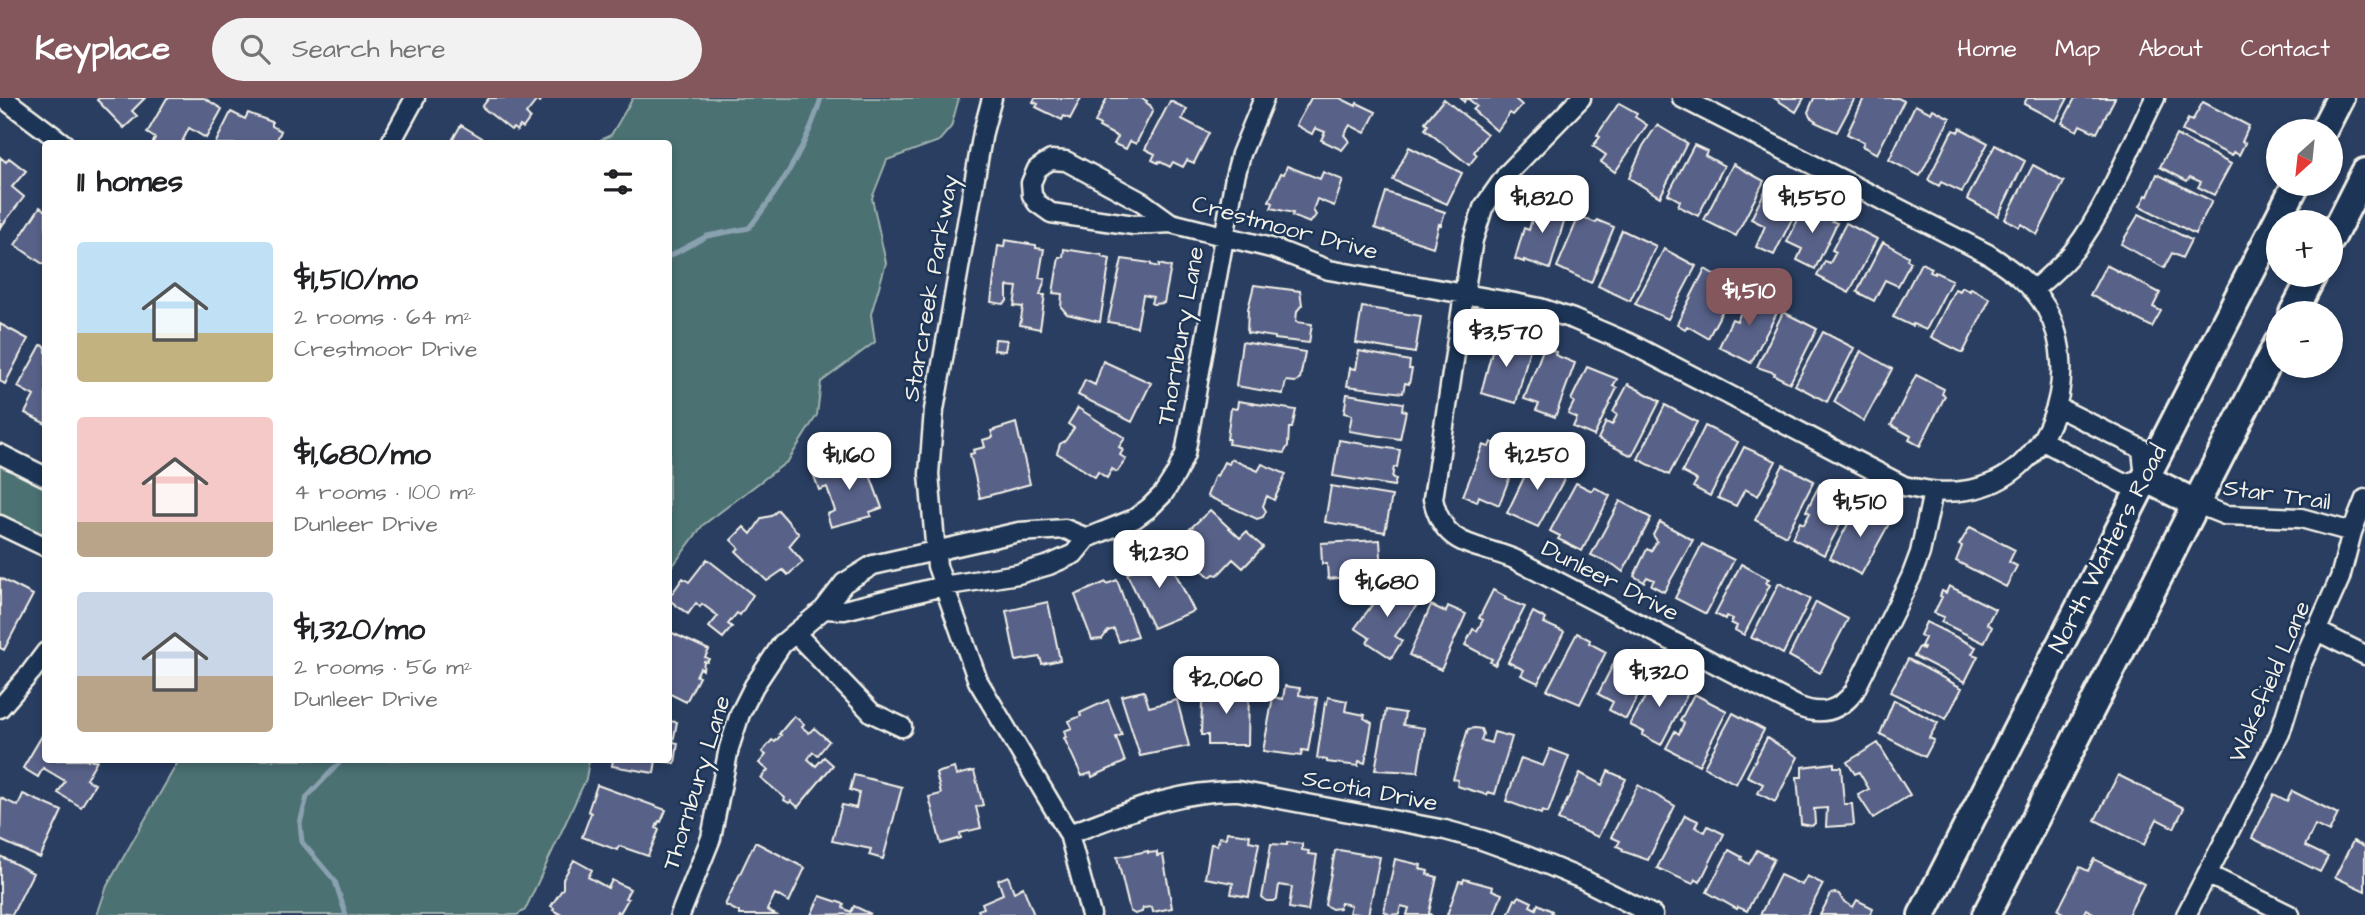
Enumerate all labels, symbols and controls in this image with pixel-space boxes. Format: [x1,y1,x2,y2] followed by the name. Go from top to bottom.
[212,18,702,81] search box
[35,26,170,72] text: Keyplace
[236,30,274,68] icon: search
[292,31,445,67] text: Search here
[1957,32,2017,66] text: Home
[2055,32,2100,66] text: Map
[2138,32,2203,66] text: About
[2241,32,2330,66] text: Contact
[2266,119,2343,196] north arrow
[2266,119,2343,378] map controls
[77,161,183,203] text: 11 homes
[599,163,637,201] icon: filters
[894,172,969,404] street label: Starcreek Parkway
[1485,176,1599,235] pin: $1,820
[1755,176,1869,235] pin: $1,550
[1511,182,1573,214] text: $1,820
[1779,182,1845,214] text: $1,550
[1188,187,1382,269] street label: Crestmoor Drive
[2266,210,2343,287] button: +
[1149,244,1214,428] street label: Thornbury Lane
[294,259,418,301] text: $1,510/mo
[1692,268,1806,328] pin: $1,510
[133,270,217,354] icon: home
[1722,275,1776,307] text: $1,510
[294,301,472,333] text: 2 rooms · 64 m²
[2266,301,2343,378] button: −
[1449,310,1563,369] pin: $3,570
[1469,316,1543,348] text: $3,570
[294,333,477,365] text: Crestmoor Drive
[792,432,906,492] pin: $1,160
[1480,432,1594,492] pin: $1,250
[294,434,431,476] text: $1,680/mo
[823,439,875,471] text: $1,160
[1505,439,1569,471] text: $1,250
[2041,439,2175,659] street label: North Watters Road
[133,445,217,529] icon: home
[2221,471,2333,519] street label: Star Trail
[294,476,476,508] text: 4 rooms · 100 m²
[1803,480,1917,539] pin: $1,510
[1833,486,1887,518] text: $1,510
[294,508,438,540] text: Dunleer Drive
[1102,531,1216,590] pin: $1,230
[1535,532,1685,630] street label: Dunleer Drive
[1129,537,1189,569] text: $1,230
[1330,560,1444,619] pin: $1,680
[1355,566,1419,598] text: $1,680
[2221,596,2319,768] street label: Wakefield Lane
[294,609,425,651] text: $1,320/mo
[133,620,217,704] icon: home
[1602,650,1716,709] pin: $1,320
[294,651,472,683] text: 2 rooms · 56 m²
[1169,656,1283,716] pin: $2,060
[1629,656,1689,688] text: $1,320
[1189,663,1263,695] text: $2,060
[294,683,438,715] text: Dunleer Drive
[654,691,741,875] street label: Thornbury Lane
[1299,761,1441,821] street label: Scotia Drive

